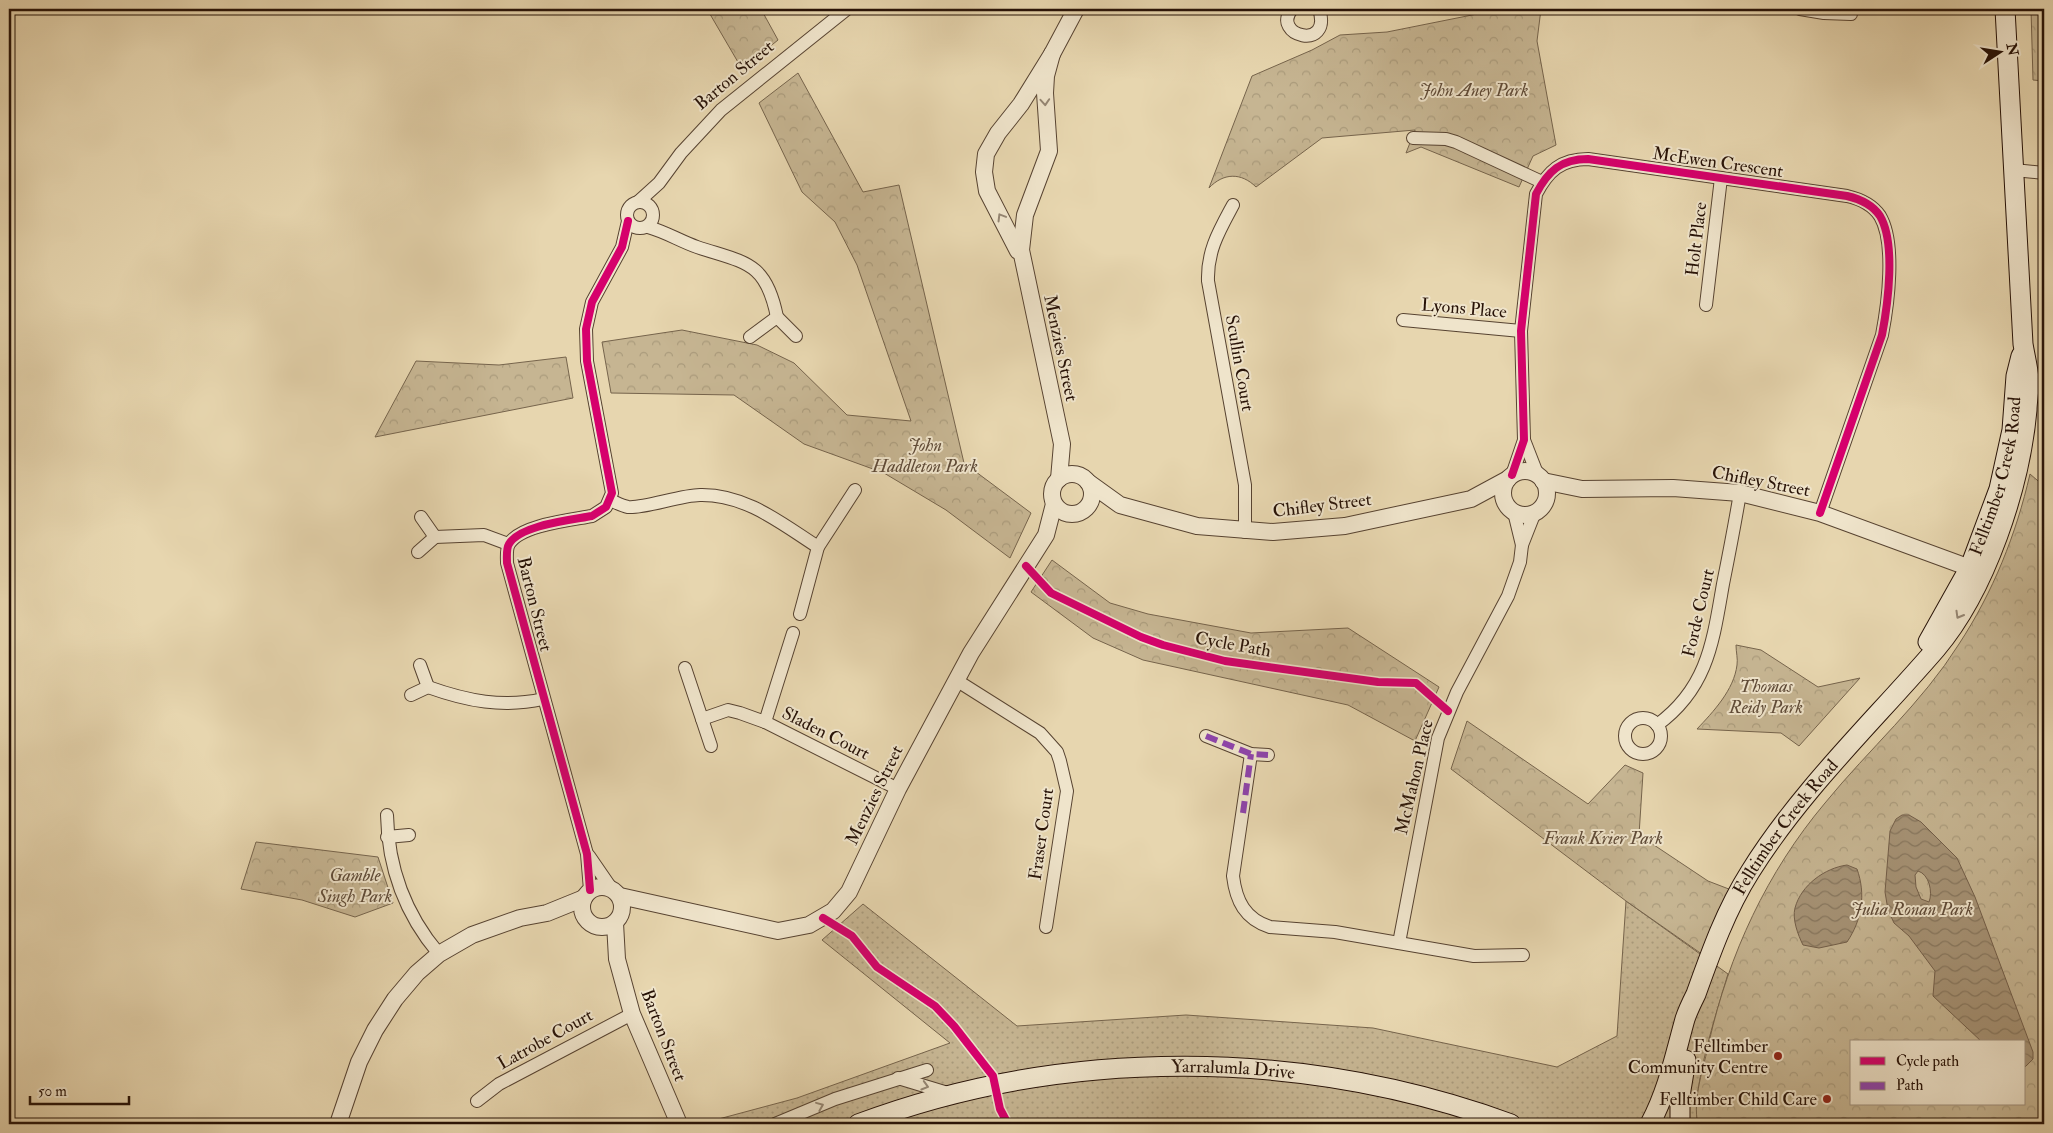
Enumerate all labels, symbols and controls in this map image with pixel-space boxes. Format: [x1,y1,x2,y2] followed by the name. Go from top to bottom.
[1976,28,2026,78] north arrow
[690,35,779,115] street label: Barton Street
[2002,41,2022,58] text: N
[1420,79,1529,102] park label: John Aney Park
[1040,99,1051,107] one-way arrow
[1651,142,1785,183] street label: McEwen Crescent
[1681,200,1713,277] street label: Holt Place
[997,213,1007,222] one-way arrow
[1038,293,1083,404] street label: Menzies Street
[1420,293,1508,324] street label: Lyons Place
[1220,313,1259,413] street label: Scullin Court
[1964,396,2026,559] street label: Felltimber Creek Road
[871,434,978,478] park label: John Haddleton Park
[1710,461,1812,502] street label: Chifley Street
[1271,488,1373,523] street label: Chifley Street
[512,554,557,654] street label: Barton Street
[1677,567,1720,660] street label: Forde Court
[1955,610,1965,619] one-way arrow
[1193,627,1273,663] street label: Cycle Path
[1728,675,1803,719] park label: Thomas Reidy Park
[778,702,874,765] street label: Sladen Court
[1390,717,1439,837] street label: McMahon Place
[840,741,909,849] street label: Menzies Street
[1728,754,1843,899] street label: Felltimber Creek Road
[1024,786,1059,882] street label: Fraser Court
[1542,827,1663,850] park label: Frank Krier Park
[317,864,392,908] park label: Gamble Singh Park
[1851,898,1973,921] park label: Julia Ronan Park
[635,986,692,1085] street label: Barton Street
[494,1004,597,1075] street label: Latrobe Court
[1628,1035,1768,1079] place label: Felltimber Community Centre
[1850,1040,2026,1106] legend
[1772,1050,1784,1062] marker: Felltimber Community Centre
[1896,1052,1959,1072] text: Cycle path
[1171,1055,1297,1085] street label: Yarralumla Drive
[30,1073,129,1105] scale bar
[1896,1076,1923,1095] text: Path
[920,1081,928,1091] one-way arrow
[38,1082,67,1101] text: 50 m
[1659,1088,1817,1111] place label: Felltimber Child Care
[1821,1093,1833,1105] marker: Felltimber Child Care
[815,1101,824,1112] one-way arrow

